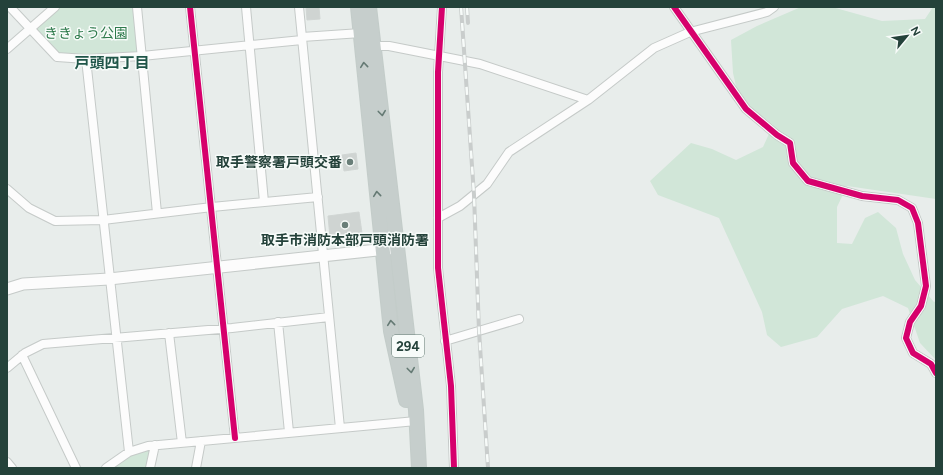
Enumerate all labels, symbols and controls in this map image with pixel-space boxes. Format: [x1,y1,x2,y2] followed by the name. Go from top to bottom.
[887,16,927,56] north arrow
[44,25,128,42] park label: ききょう公園
[908,25,923,38] text: N
[74,54,150,72] district label: 戸頭四丁目
[359,62,368,68] one-way arrow
[377,110,386,116] one-way arrow
[216,154,342,171] place label: 取手警察署戸頭交番
[345,157,355,167] marker: 取手警察署戸頭交番
[373,191,382,197] one-way arrow
[340,220,350,230] marker: 取手市消防本部戸頭消防署
[261,232,429,249] place label: 取手市消防本部戸頭消防署
[386,320,395,326] one-way arrow
[392,335,424,357] road number: 294
[406,367,415,373] one-way arrow

